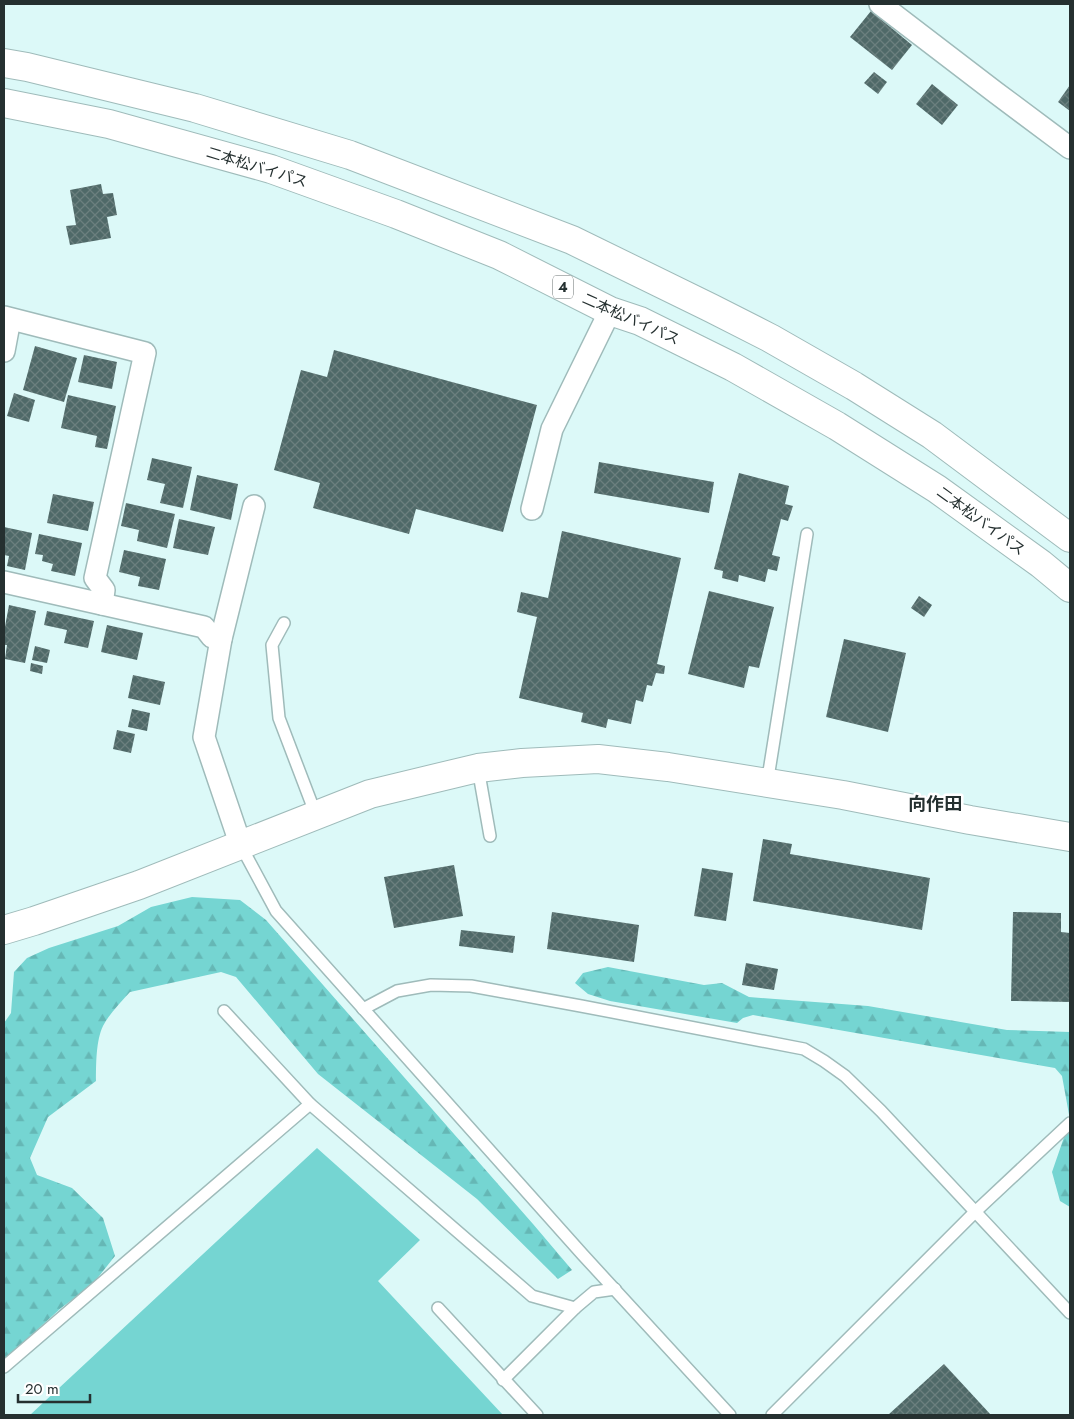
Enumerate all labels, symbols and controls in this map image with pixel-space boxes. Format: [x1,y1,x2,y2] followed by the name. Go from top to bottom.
[204,141,310,193] street label: 二本松バイパス
[553,276,573,298] road number: 4
[579,288,683,350] street label: 二本松バイパス
[932,481,1030,561] street label: 二本松バイパス
[908,791,962,817] district label: 向作田
[18,1372,90,1404] scale bar
[25,1378,59,1400] text: 20 m

